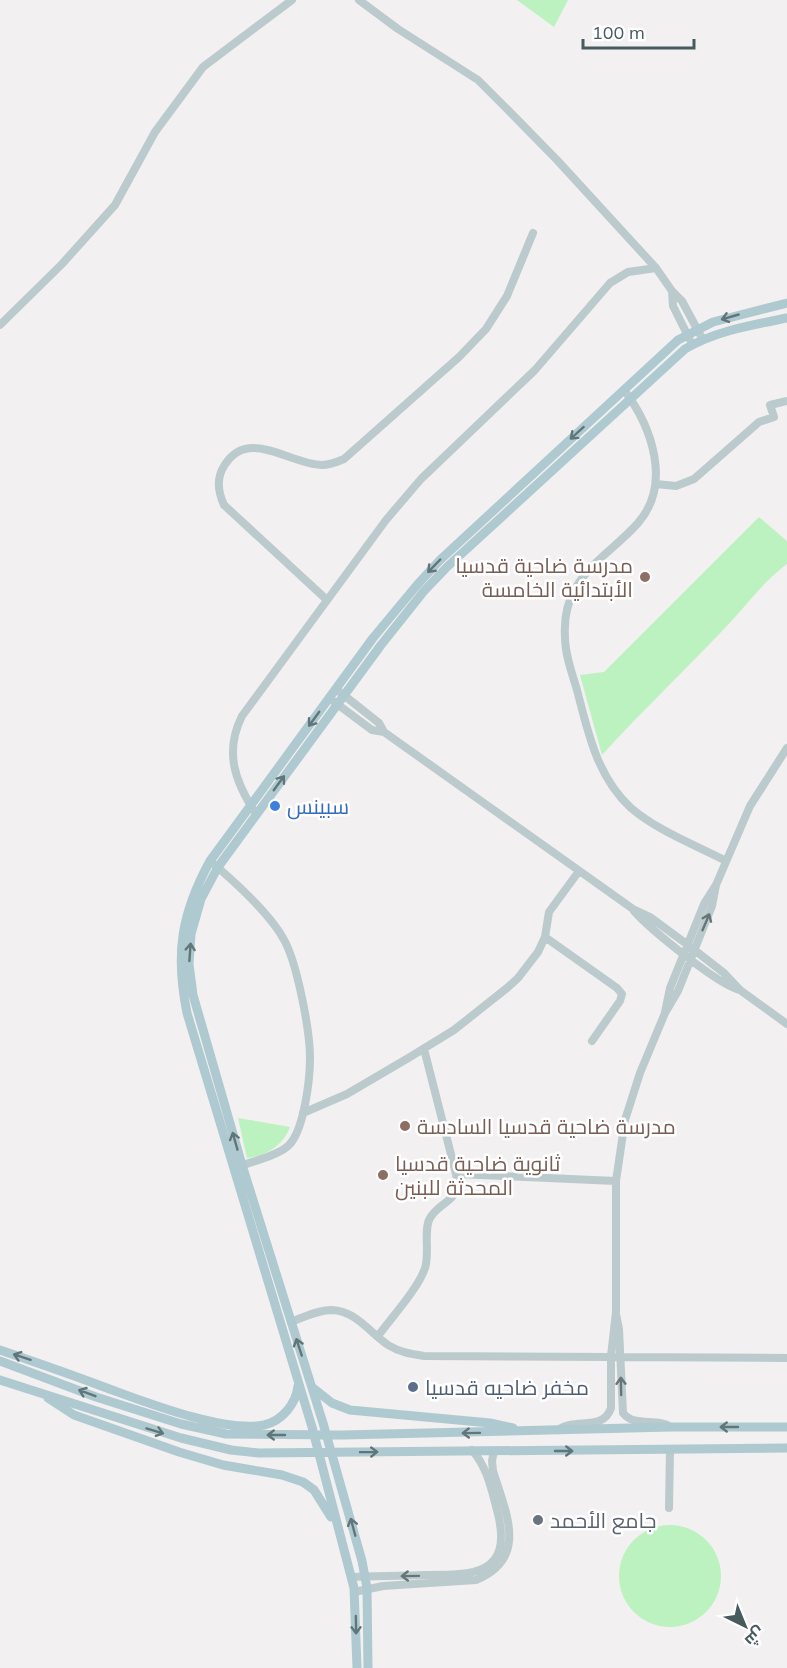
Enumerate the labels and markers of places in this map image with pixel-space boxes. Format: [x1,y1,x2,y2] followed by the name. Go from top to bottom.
[455,552,633,602] place label: مدرسة ضاحية قدسيا الأبتدائية الخامسة
[638,570,652,584] marker: مدرسة ضاحية قدسيا الأبتدائية الخامسة
[287,793,349,820] place label: سبينس
[268,799,282,813] marker: سبينس
[417,1113,676,1139] place label: مدرسة ضاحية قدسيا السادسة
[398,1119,412,1133] marker: مدرسة ضاحية قدسيا السادسة
[395,1150,561,1201] place label: ثانوية ضاحية قدسيا المحدثة للبنين
[376,1168,390,1182] marker: ثانوية ضاحية قدسيا المحدثة للبنين
[425,1374,589,1400] place label: مخفر ضاحيه قدسيا
[406,1380,420,1394] marker: مخفر ضاحيه قدسيا
[550,1507,656,1535] place label: جامع الأحمد
[531,1513,545,1527] marker: جامع الأحمد

